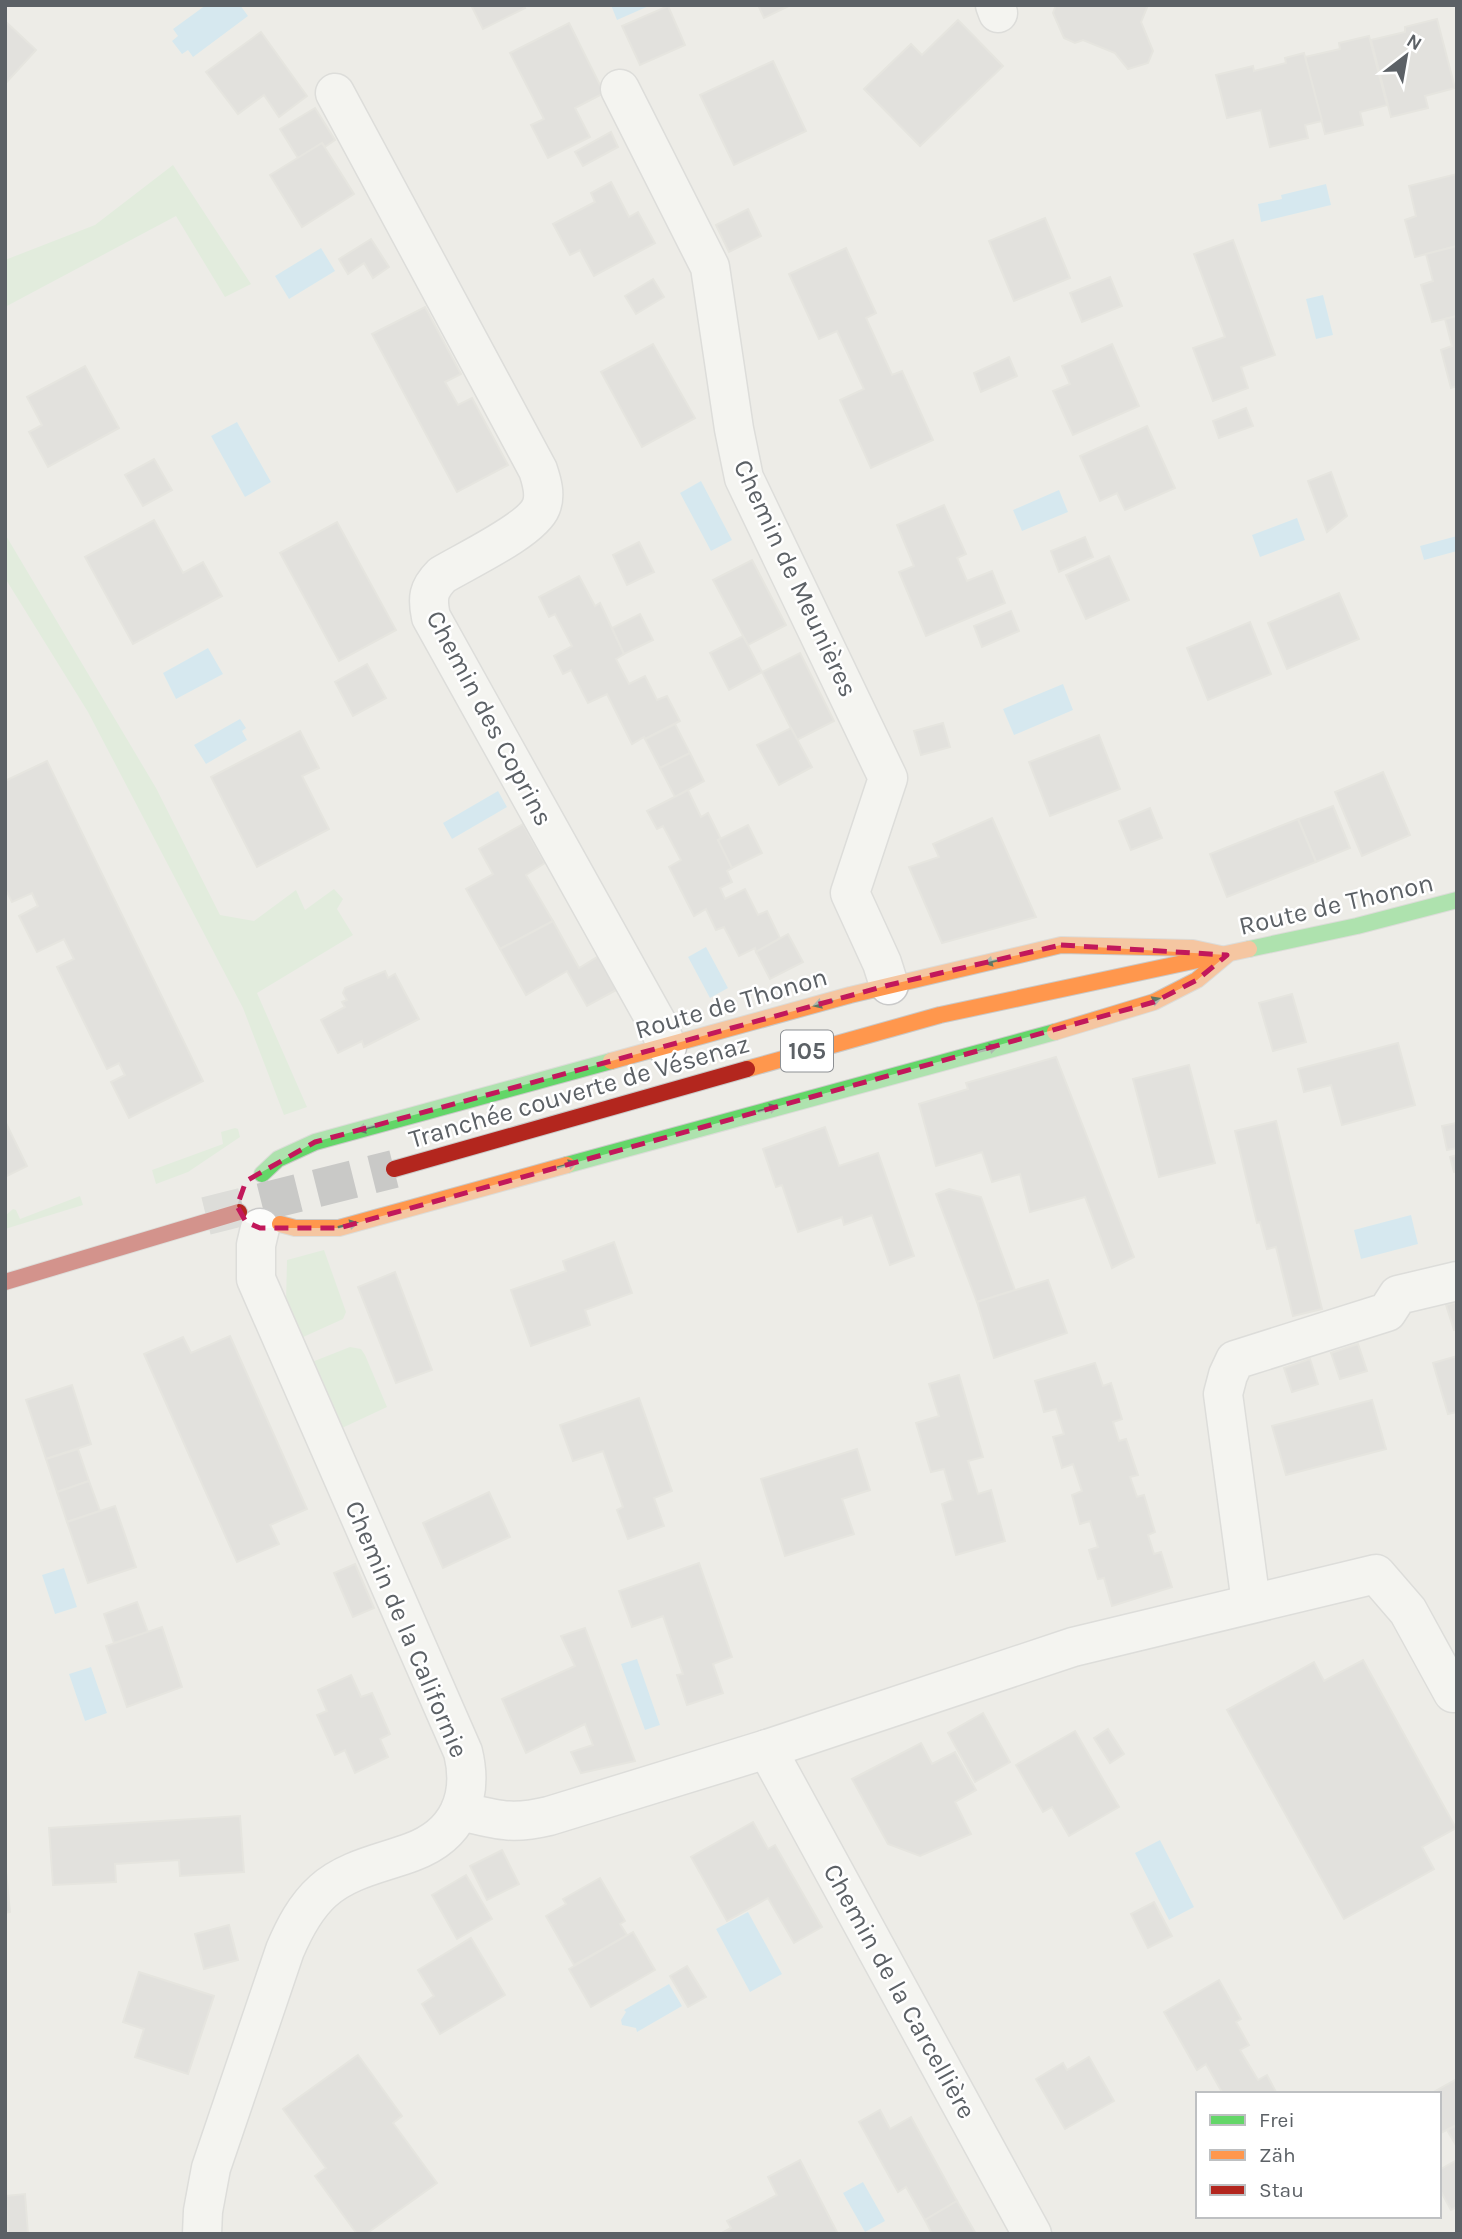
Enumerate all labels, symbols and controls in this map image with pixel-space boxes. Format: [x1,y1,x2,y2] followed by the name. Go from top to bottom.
[1371,21,1441,91] north arrow
[1403,29,1426,55] text: N
[727,455,864,702] street label: Chemin de Meunières
[420,605,559,831] street label: Chemin des Coprins
[1236,867,1436,942] street label: Route de Thonon
[983,955,1005,966] one-way arrow
[631,961,831,1046] street label: Route de Thonon
[1140,997,1161,1008] one-way arrow
[812,998,834,1009] one-way arrow
[405,1028,753,1155] street label: Tranchée couverte de Vésenaz
[781,1030,833,1072] road number: 105
[977,1043,999,1054] one-way arrow
[757,1103,779,1114] one-way arrow
[356,1123,378,1134] one-way arrow
[556,1159,578,1170] one-way arrow
[337,1219,359,1230] one-way arrow
[338,1496,475,1762] street label: Chemin de la Californie
[817,1858,983,2124] street label: Chemin de la Carcellière
[1196,2092,1441,2218] legend
[1259,2108,1295,2132] text: Frei
[1259,2143,1296,2167] text: Zäh
[1259,2178,1304,2202] text: Stau

